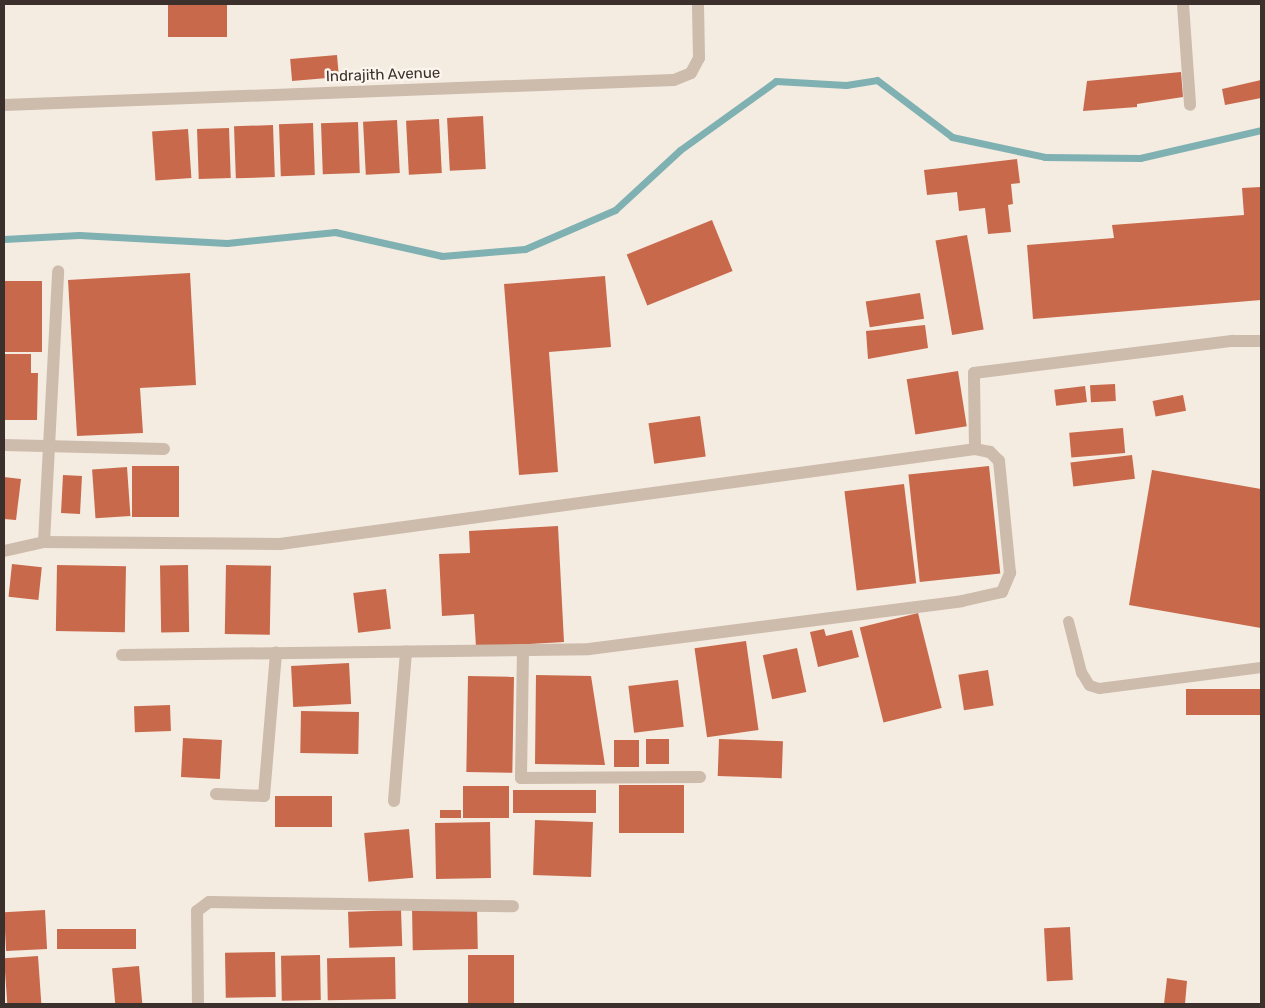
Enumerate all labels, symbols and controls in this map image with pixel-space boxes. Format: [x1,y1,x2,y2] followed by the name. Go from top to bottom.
[325,64,441,86] street label: Indrajith Avenue

